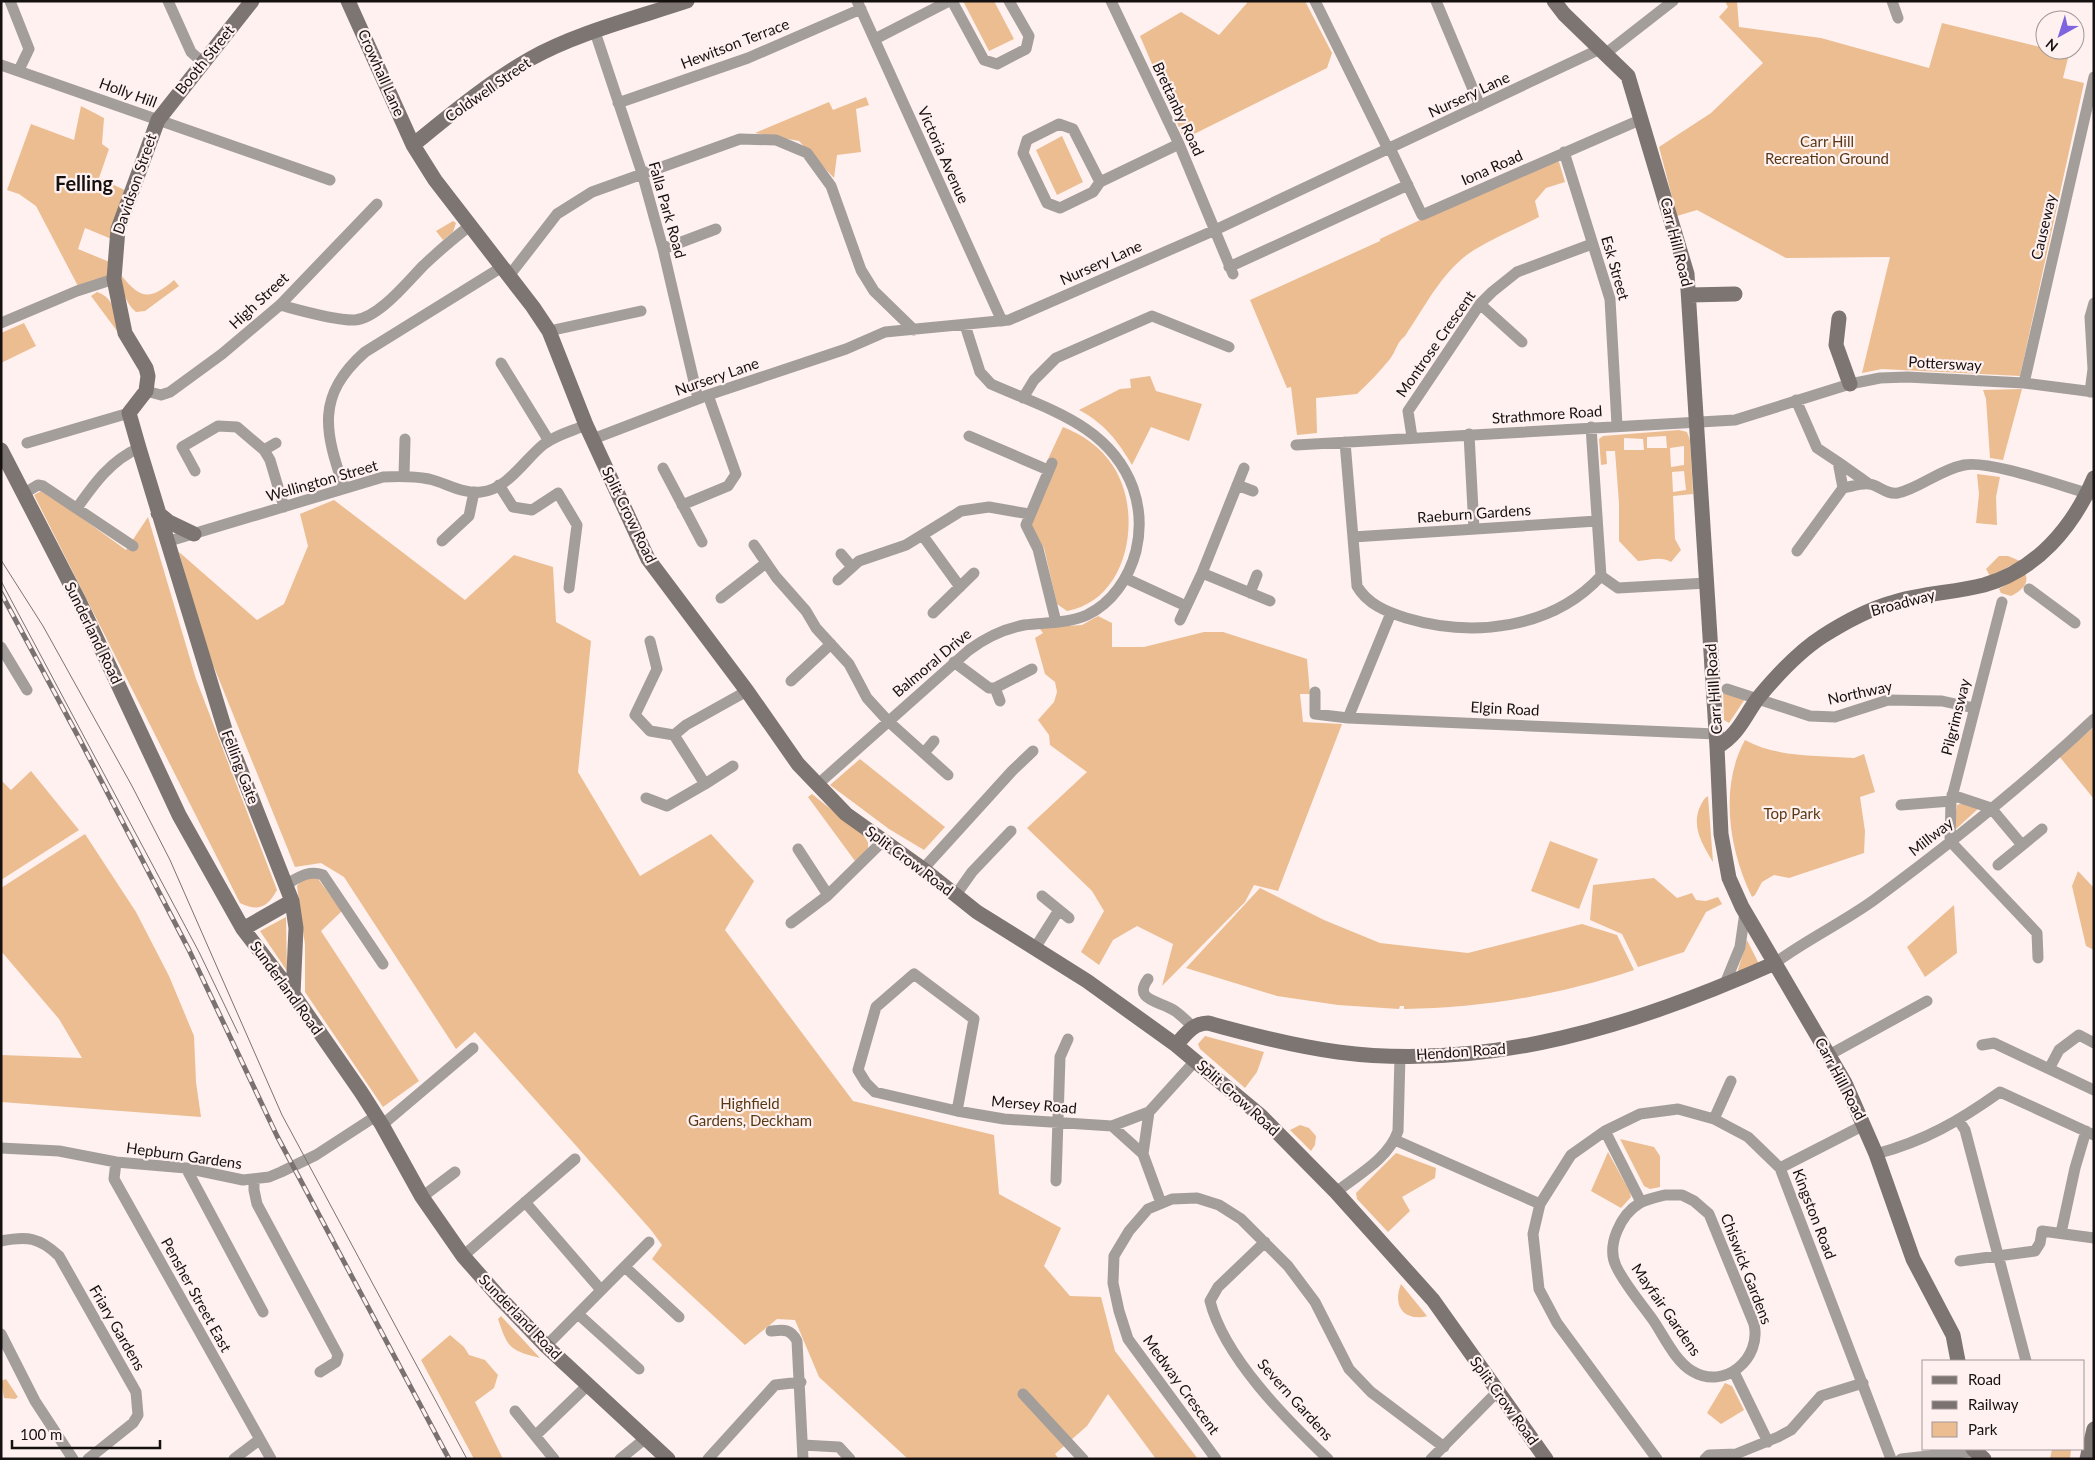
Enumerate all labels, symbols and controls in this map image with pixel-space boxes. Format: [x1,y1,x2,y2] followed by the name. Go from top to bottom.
[2035,10,2085,60] north arrow
[678,14,791,72] street label: Hewitson Terrace
[171,21,238,97] street label: Booth Street
[355,26,409,119] street label: Crowhall Lane
[2042,35,2061,55] text: N
[441,53,534,125] street label: Coldwell Street
[1149,59,1208,158] street label: Brettanby Road
[1425,67,1512,121] street label: Nursery Lane
[97,73,160,111] street label: Holly Hill
[914,103,973,206] street label: Victoria Avenue
[108,131,160,236] street label: Davidson Street
[1765,132,1889,167] park label: Carr Hill Recreation Ground
[1458,146,1525,189] street label: Iona Road
[646,159,690,260] street label: Falla Park Road
[55,171,113,195] district label: Felling
[2027,192,2059,261] street label: Causeway
[1657,195,1697,288] street label: Carr Hill Road
[1598,234,1634,303] street label: Esk Street
[1057,236,1144,288] street label: Nursery Lane
[225,268,292,332] street label: High Street
[1392,286,1479,400] street label: Montrose Crescent
[1908,352,1983,374] street label: Pottersway
[672,353,761,399] street label: Nursery Lane
[1491,401,1603,427] street label: Strathmore Road
[264,455,380,505] street label: Wellington Street
[599,463,661,566] street label: Split Crow Road
[1417,500,1531,526] street label: Raeburn Gardens
[61,579,126,687] street label: Sunderland Road
[1869,585,1937,619] street label: Broadway
[888,624,974,700] street label: Balmoral Drive
[1701,643,1725,735] street label: Carr Hill Road
[1826,676,1894,708] street label: Northway
[1937,676,1973,757] street label: Pilgrimsway
[1470,697,1540,719] street label: Elgin Road
[219,727,263,806] street label: Felling Gate
[1763,804,1821,822] park label: Top Park
[1905,813,1956,859] street label: Millway
[862,821,957,899] street label: Split Crow Road
[247,937,327,1038] street label: Sunderland Road
[1812,1034,1870,1123] street label: Carr Hill Road
[1415,1039,1506,1063] street label: Hendon Road
[1194,1055,1284,1139] street label: Split Crow Road
[991,1091,1078,1117] street label: Mersey Road
[688,1094,812,1129] park label: Highfield Gardens, Deckham
[125,1138,243,1172] street label: Hepburn Gardens
[1789,1166,1840,1261] street label: Kingston Road
[1718,1211,1776,1327] street label: Chiswick Gardens
[158,1234,236,1355] street label: Pensher Street East
[1628,1260,1705,1359] street label: Mayfair Gardens
[476,1270,566,1363] street label: Sunderland Road
[86,1282,150,1373] street label: Friary Gardens
[1140,1331,1224,1438] street label: Medway Crescent
[1467,1353,1543,1448] street label: Split Crow Road
[1254,1355,1337,1444] street label: Severn Gardens
[1922,1360,2085,1450] legend
[1968,1370,2001,1388] text: Road
[1968,1395,2019,1413] text: Railway
[12,1418,160,1450] scale bar
[1968,1420,1998,1438] text: Park
[20,1425,62,1443] text: 100 m

